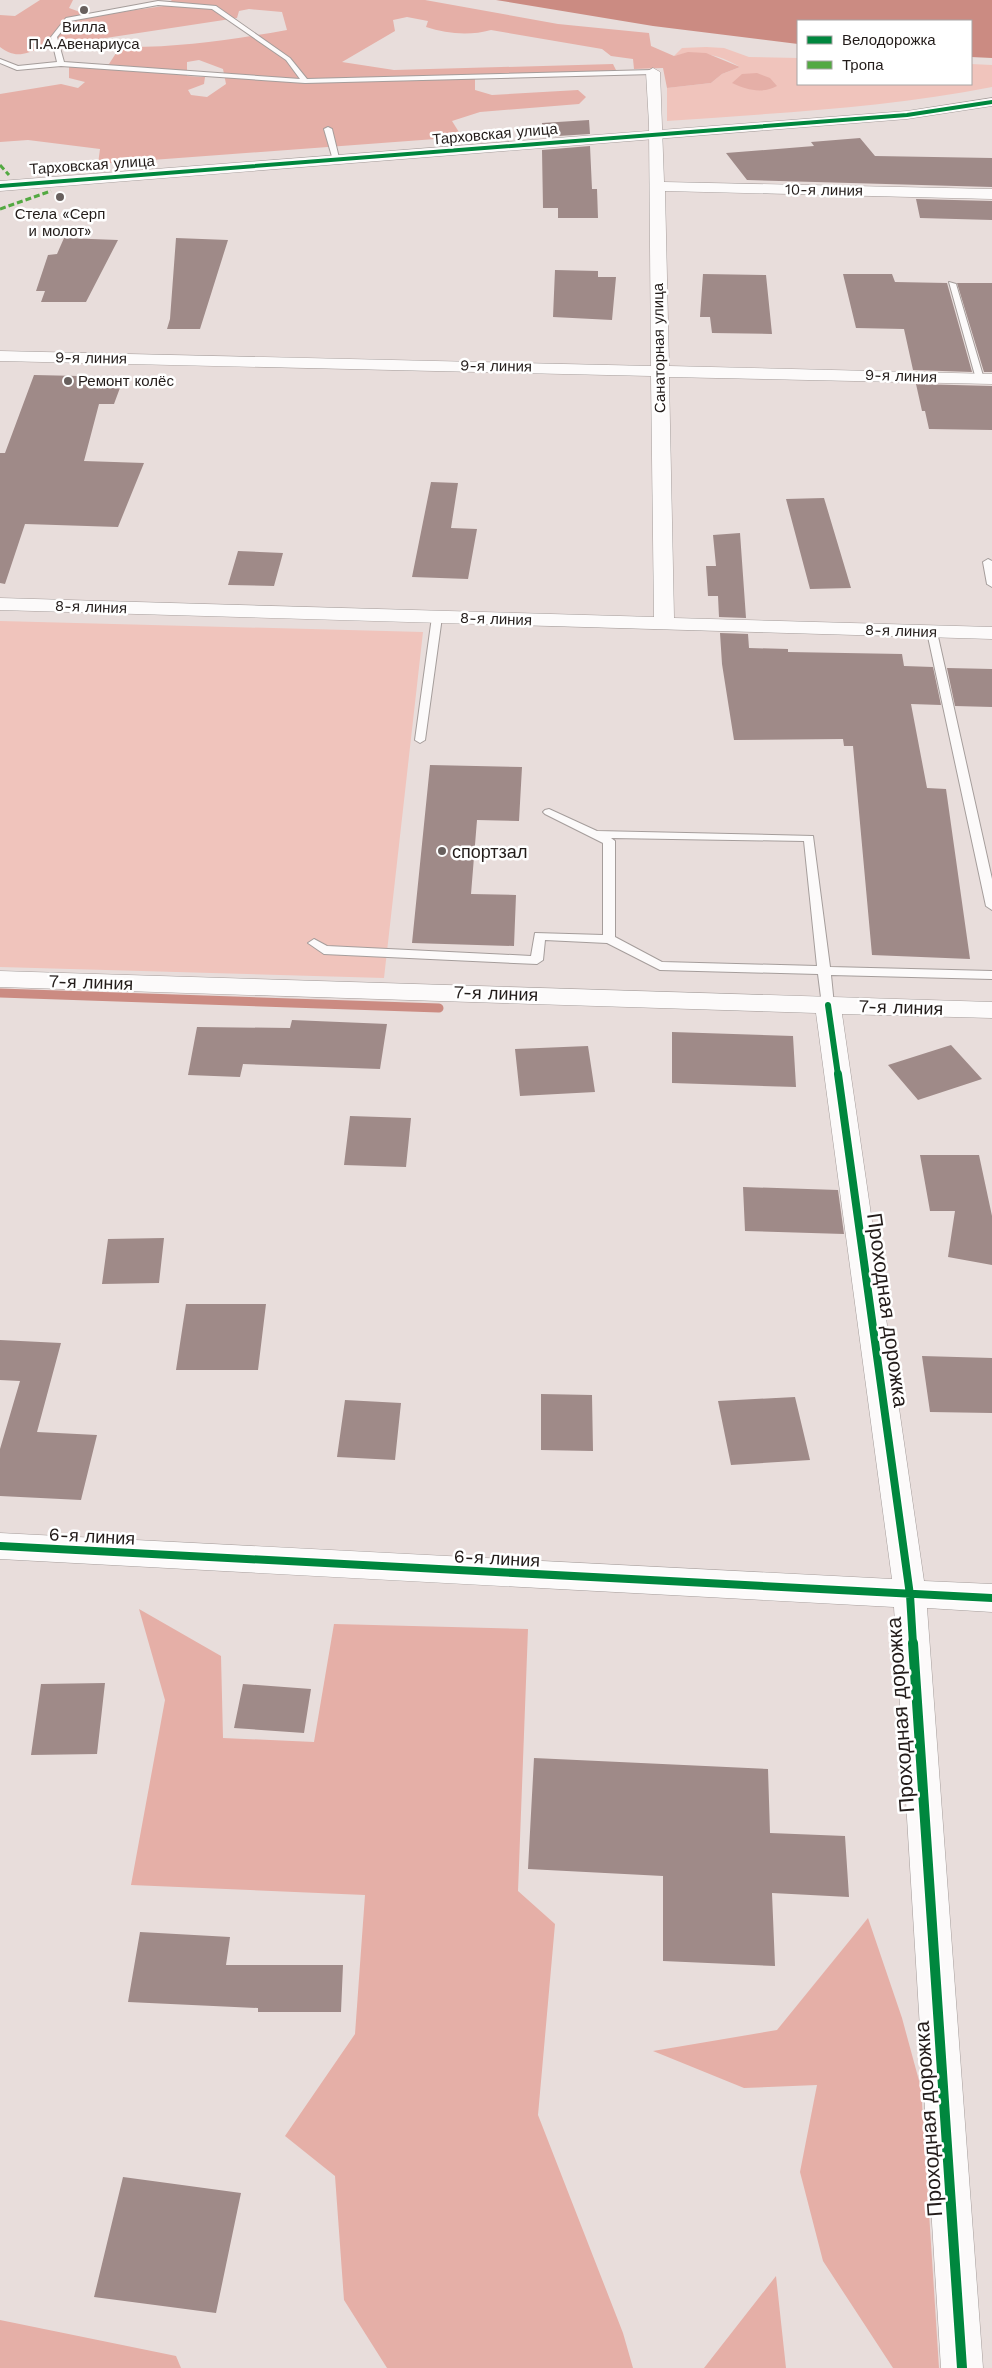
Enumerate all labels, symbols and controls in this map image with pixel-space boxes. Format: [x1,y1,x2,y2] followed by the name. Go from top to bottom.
[78,4,90,16] marker: Вилла П.А.Авенариуса
[28,18,140,53] place label: Вилла П.А.Авенариуса
[797,20,972,85] legend
[842,31,936,49] text: Велодорожка
[842,56,884,74] text: Тропа
[432,119,559,148] street label: Тарховская улица
[29,152,156,178] street label: Тарховская улица
[785,180,863,200] street label: 10-я линия
[54,191,66,203] marker: Стела «Серп и молот»
[15,205,105,240] place label: Стела «Серп и молот»
[649,282,669,413] street label: Санаторная улица
[55,348,127,368] street label: 9-я линия
[460,356,532,376] street label: 9-я линия
[865,366,937,386] street label: 9-я линия
[78,372,174,390] place label: Ремонт колёс
[62,375,74,387] marker: Ремонт колёс
[55,597,127,617] street label: 8-я линия
[460,609,532,629] street label: 8-я линия
[865,621,937,641] street label: 8-я линия
[452,841,527,862] place label: спортзал
[436,845,448,857] marker: спортзал
[48,970,134,994] street label: 7-я линия
[453,981,539,1005] street label: 7-я линия
[858,995,944,1019] street label: 7-я линия
[862,1211,914,1409] street label: Проходная дорожка
[48,1523,136,1549] street label: 6-я линия
[453,1545,541,1571] street label: 6-я линия
[881,1616,919,1814] street label: Проходная дорожка
[909,2020,947,2218] street label: Проходная дорожка

